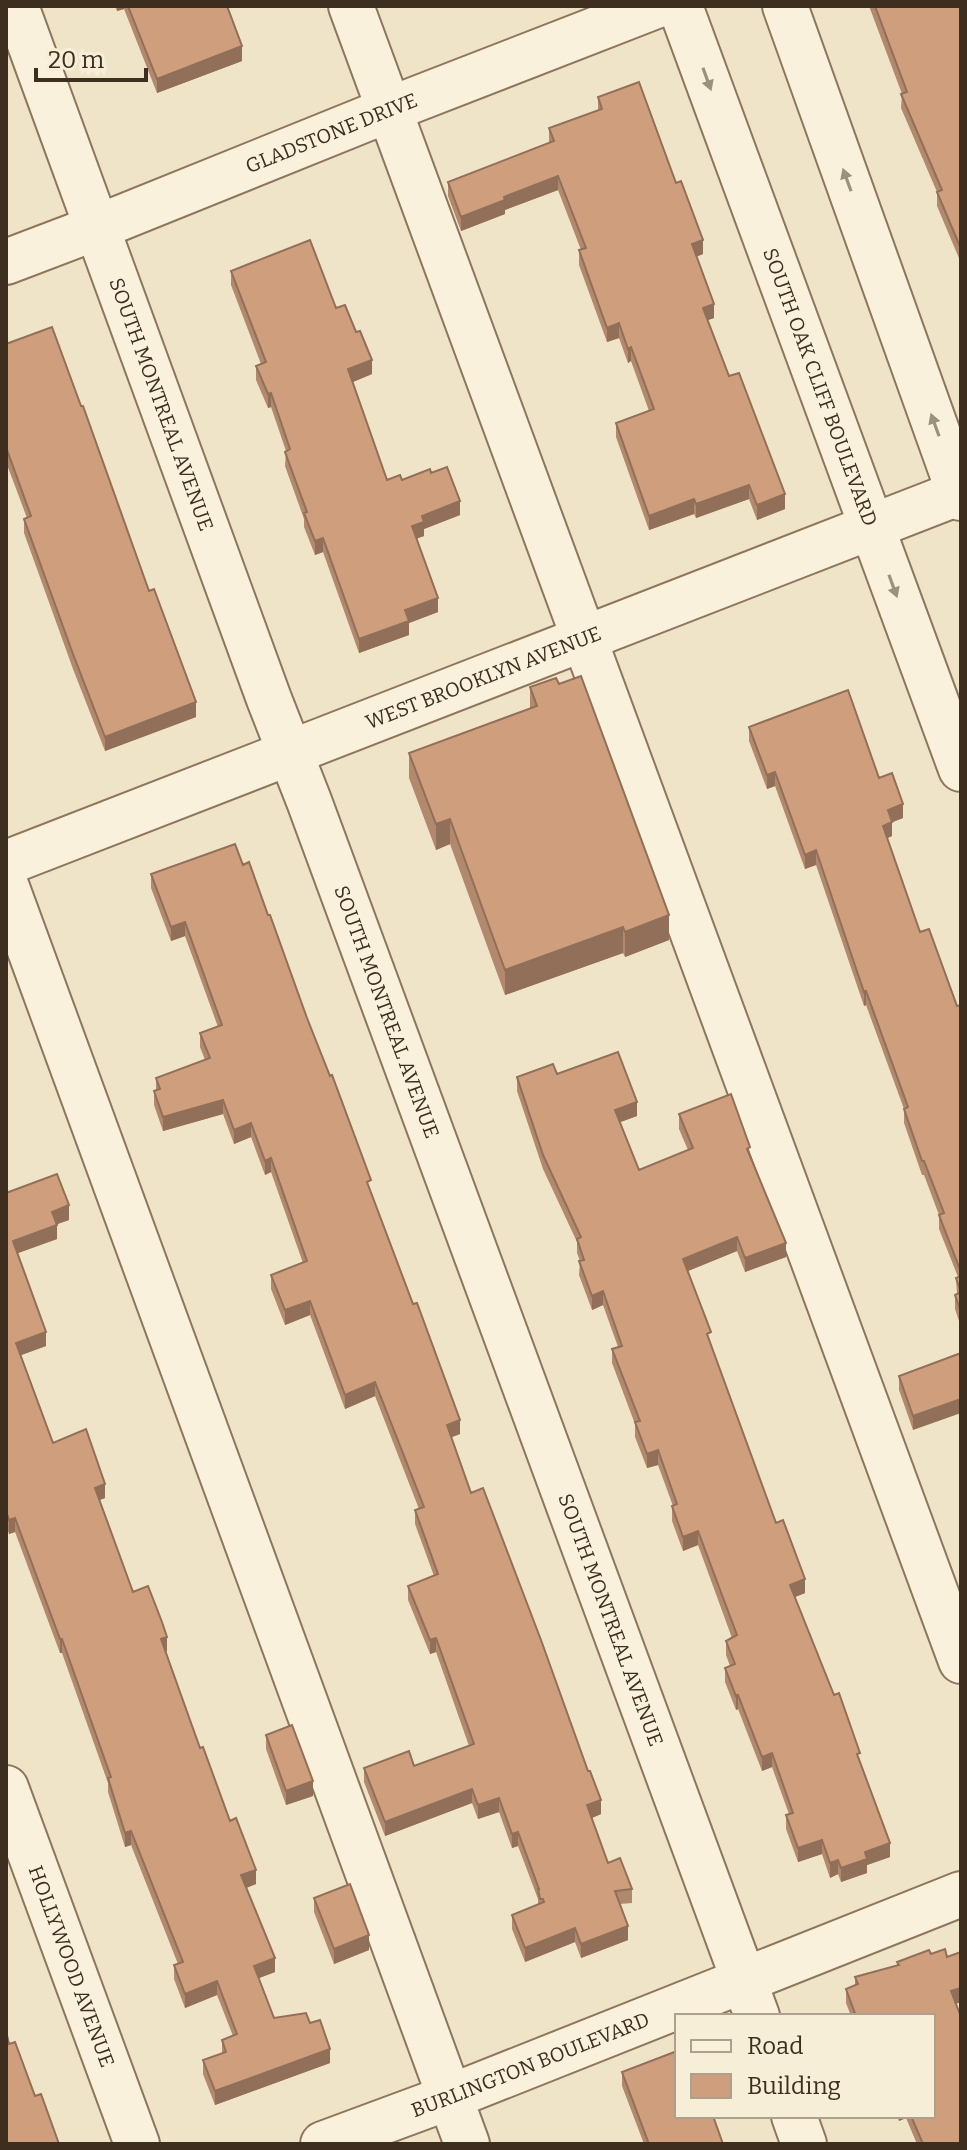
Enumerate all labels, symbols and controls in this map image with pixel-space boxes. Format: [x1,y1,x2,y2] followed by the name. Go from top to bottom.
[36,32,146,82] scale bar
[48,46,104,74] text: 20 m
[701,67,714,91] one-way arrow
[242,88,421,178] street label: GLADSTONE DRIVE
[841,168,853,192] one-way arrow
[758,245,882,529] street label: SOUTH OAK CLIFF BOULEVARD
[104,275,219,534] street label: SOUTH MONTREAL AVENUE
[928,413,940,437] one-way arrow
[887,574,900,598] one-way arrow
[362,621,604,734] street label: WEST BROOKLYN AVENUE
[329,882,444,1141] street label: SOUTH MONTREAL AVENUE
[553,1490,668,1749] street label: SOUTH MONTREAL AVENUE
[24,1862,120,2070] street label: HOLLYWOOD AVENUE
[408,2007,653,2122] street label: BURLINGTON BOULEVARD
[675,2014,935,2118] legend
[747,2032,803,2060] text: Road
[747,2072,841,2100] text: Building

